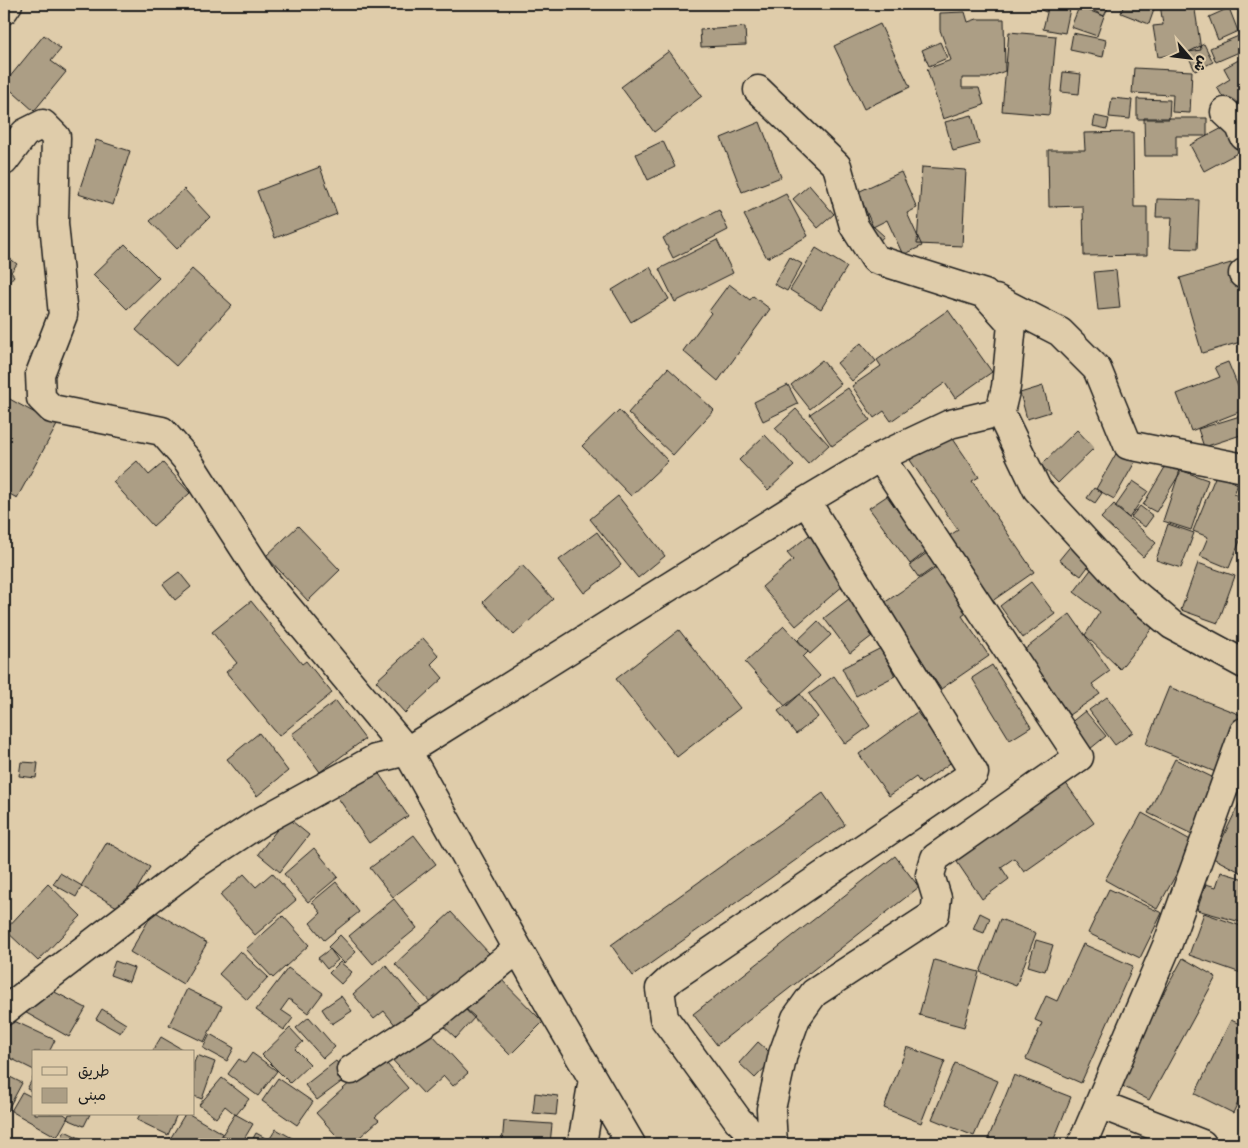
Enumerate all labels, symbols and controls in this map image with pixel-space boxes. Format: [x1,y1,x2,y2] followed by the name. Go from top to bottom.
[1166,32,1216,82] north arrow
[1190,53,1213,75] text: ش
[32,1050,195,1116] legend
[78,1061,110,1081] text: طريق
[78,1085,106,1105] text: مبنى

